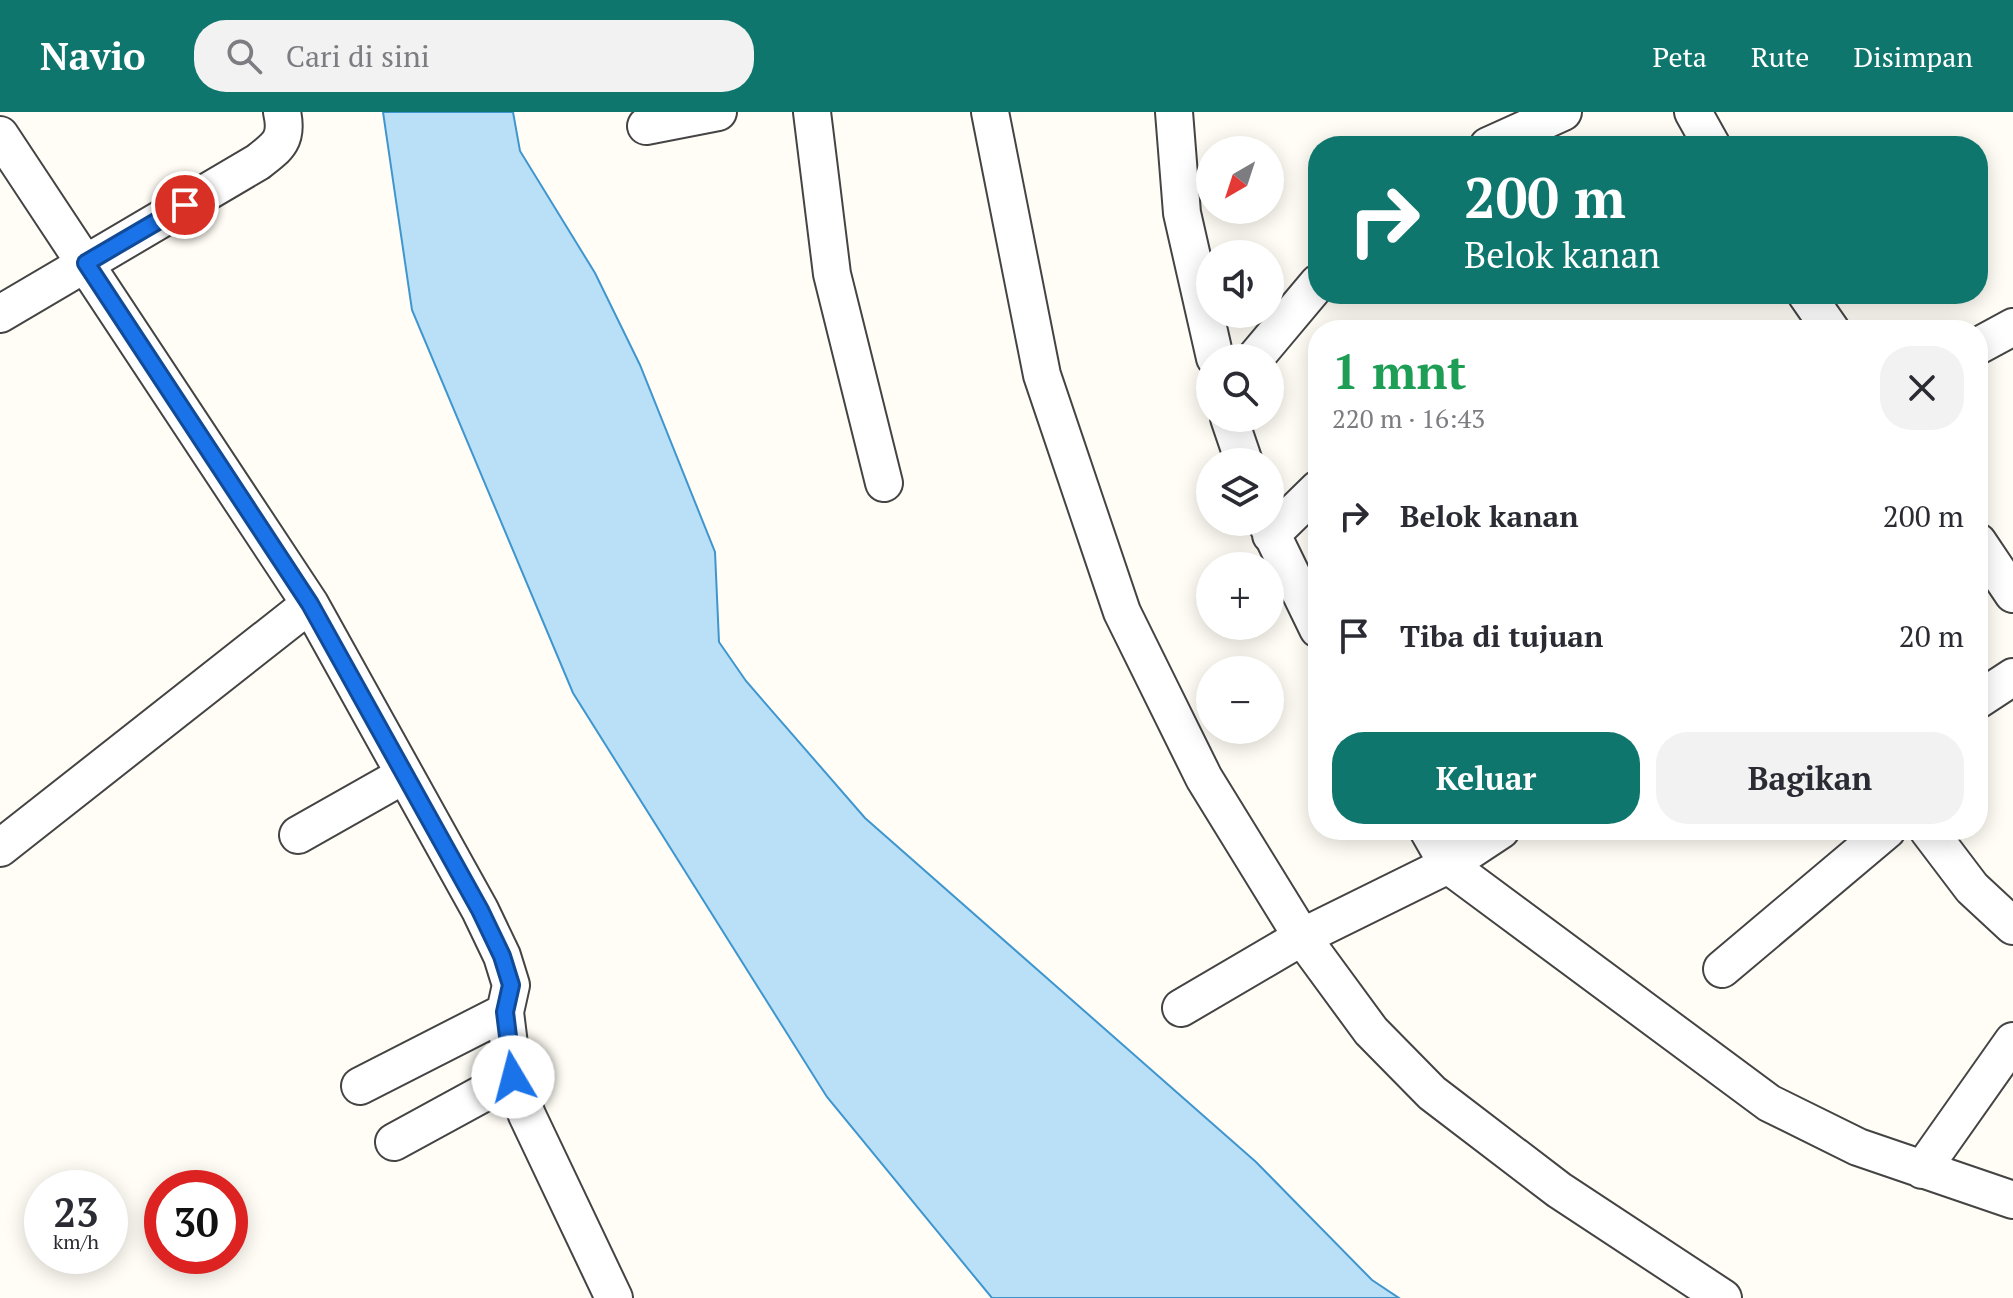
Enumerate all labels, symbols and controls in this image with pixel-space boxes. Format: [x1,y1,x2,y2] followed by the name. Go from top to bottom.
[194,20,754,92] search box
[40,31,146,81] text: Navio
[222,34,266,78] icon: search
[286,36,430,76] text: Cari di sini
[1653,38,1707,75] text: Peta
[1751,38,1809,75] text: Rute
[1853,38,1973,75] text: Disimpan
[1196,136,1284,224] north arrow
[1196,136,1284,744] map controls
[1464,160,1626,234] text: 200 m
[1332,168,1436,272] icon: right
[151,171,219,239] pin
[163,183,207,227] icon: arrive
[1464,231,1660,278] text: Belok kanan
[1196,240,1284,328] button: sound
[1332,339,1467,403] text: 1 mnt
[1196,344,1284,432] button: search
[1880,346,1964,430] button: close
[1332,401,1485,435] text: 220 m · 16:43
[1196,448,1284,536] button: layers
[1332,494,1376,538] icon: right
[1400,496,1579,536] text: Belok kanan
[1883,496,1964,536] text: 200 m
[1196,552,1284,640] button: +
[1332,614,1376,658] icon: arrive
[1400,616,1603,656] text: Tiba di tujuan
[1899,616,1964,656] text: 20 m
[1196,656,1284,744] button: −
[1332,732,1640,824] button: Keluar
[1656,732,1964,824] button: Bagikan
[471,1035,555,1119] position arrow
[144,1170,248,1274] speed limit sign: 30
[53,1185,99,1238] text: 23
[53,1228,99,1255] text: km/h

